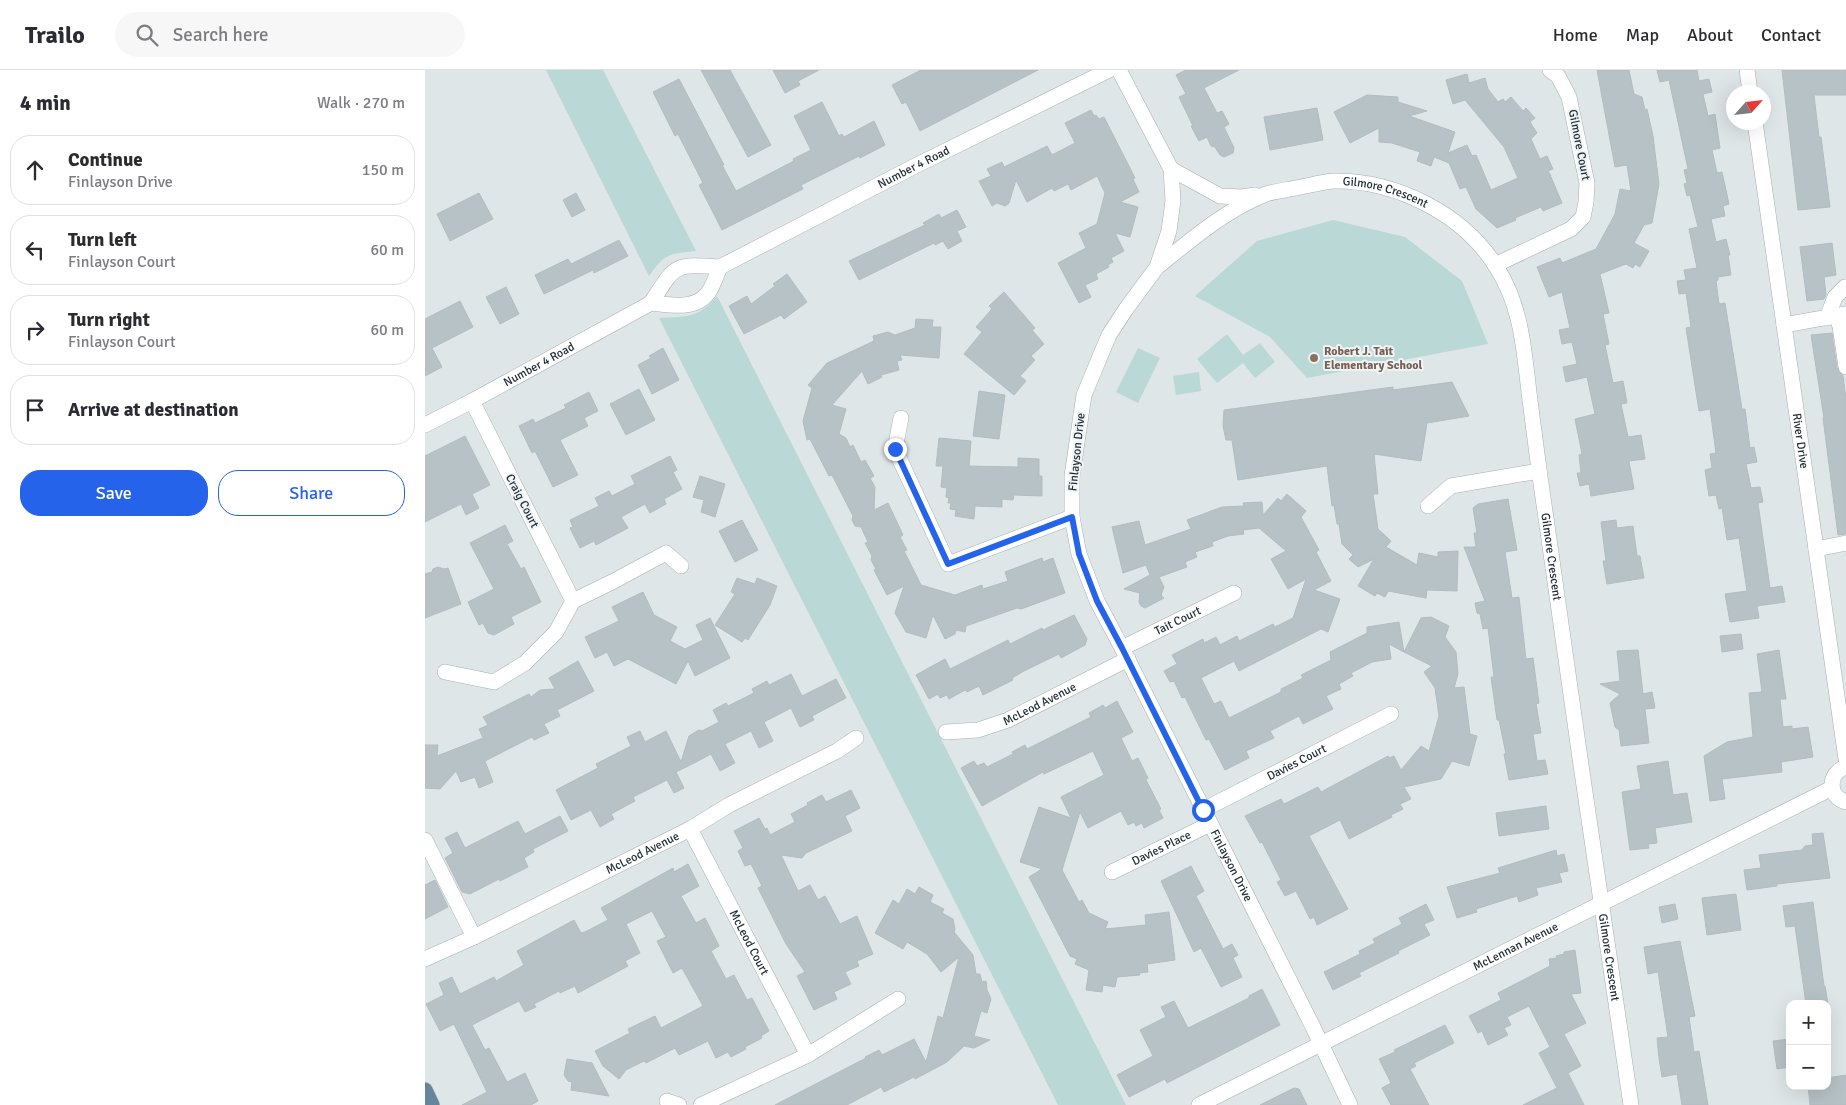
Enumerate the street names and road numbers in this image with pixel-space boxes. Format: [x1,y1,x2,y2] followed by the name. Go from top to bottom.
[1565,108,1593,182] street label: Gilmore Court
[875,143,952,192] street label: Number 4 Road
[1342,174,1431,211] street label: Gilmore Crescent
[501,339,577,390] street label: Number 4 Road
[1065,412,1089,492] street label: Finlayson Drive
[1789,412,1812,469] street label: River Drive
[502,471,542,531] street label: Craig Court
[1538,512,1565,601] street label: Gilmore Crescent
[1152,603,1203,638] street label: Tait Court
[1000,679,1079,729] street label: McLeod Avenue
[1264,741,1329,784] street label: Davies Court
[1129,827,1193,869] street label: Davies Place
[1207,827,1256,904] street label: Finlayson Drive
[603,828,682,877] street label: McLeod Avenue
[726,907,772,978] street label: McLeod Court
[1595,913,1623,1002] street label: Gilmore Crescent
[1470,919,1561,974] street label: McLennan Avenue

